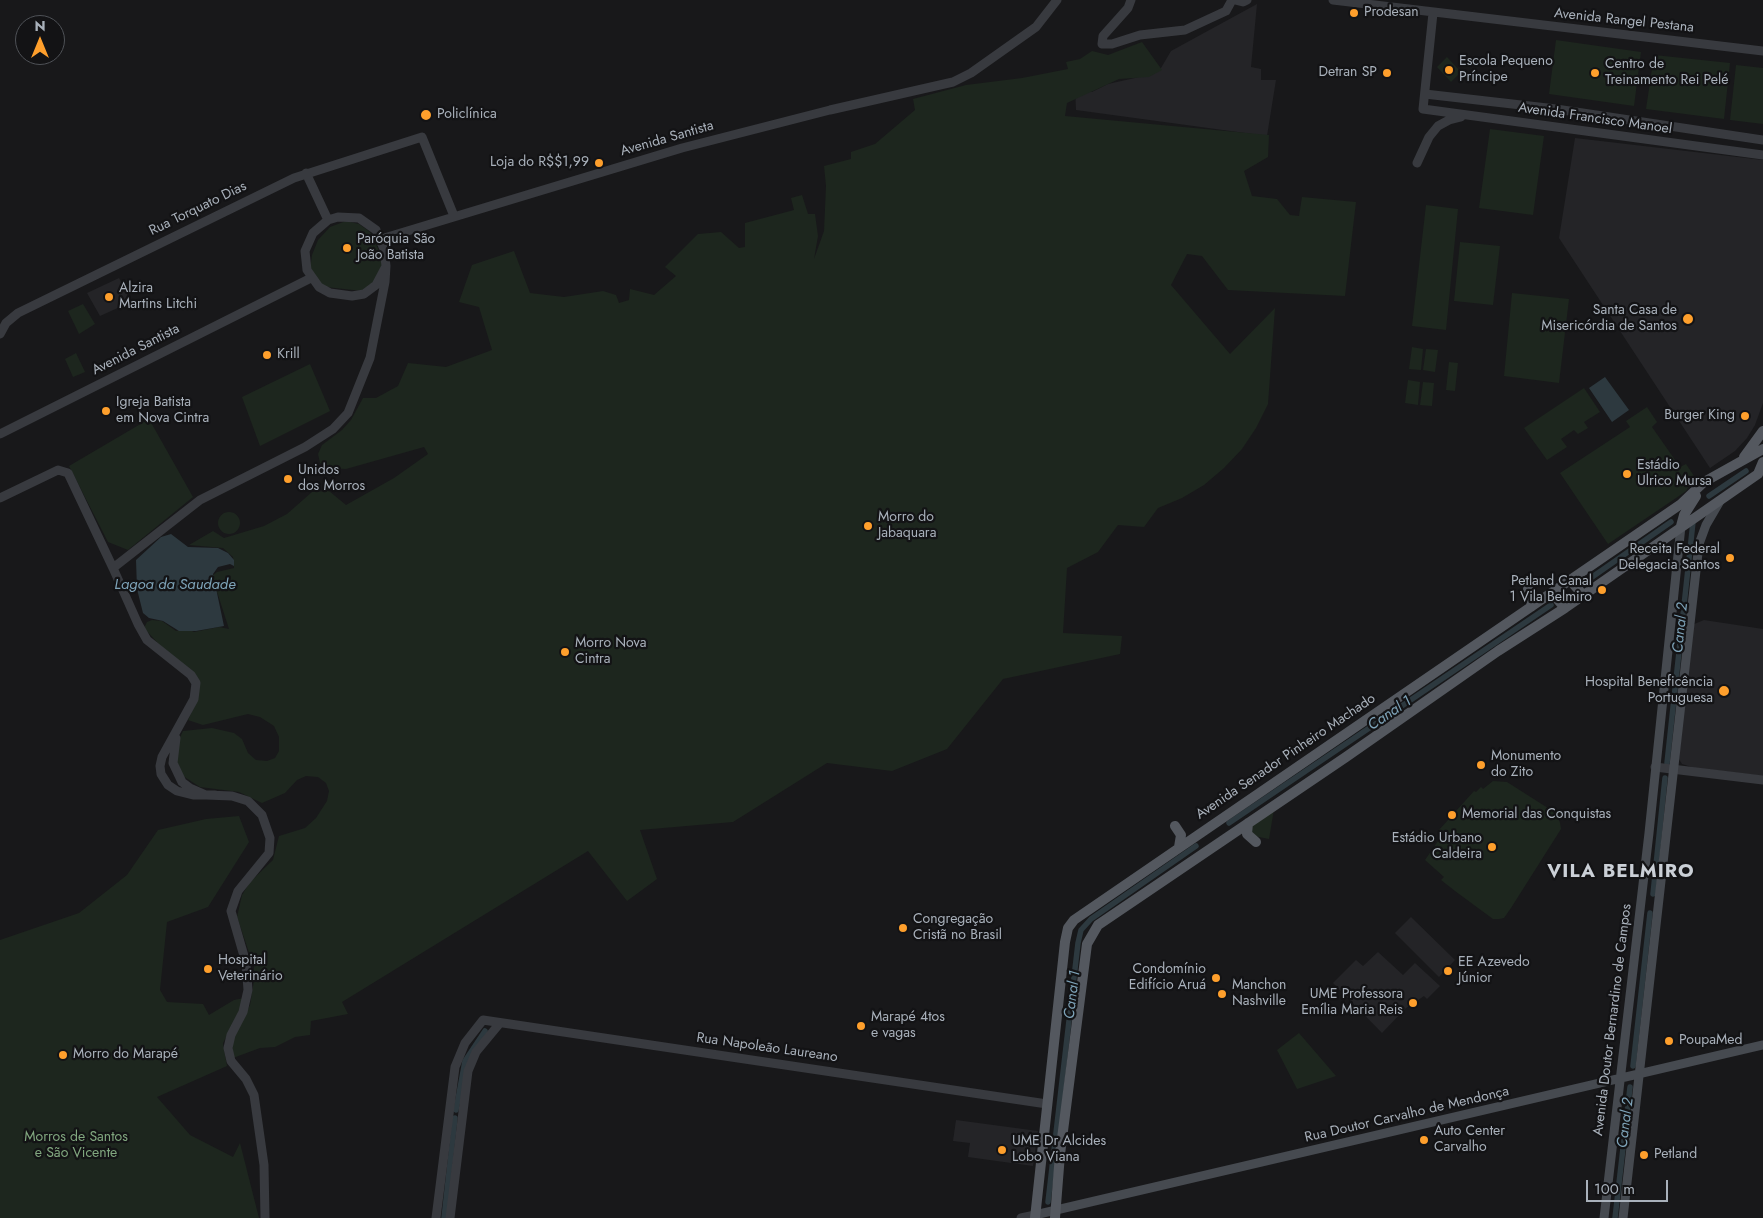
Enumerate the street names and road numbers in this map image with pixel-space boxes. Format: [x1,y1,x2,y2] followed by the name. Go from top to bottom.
[1553,5,1695,37] street label: Avenida Rangel Pestana
[1517,100,1673,138] street label: Avenida Francisco Manoel
[618,118,716,160] street label: Avenida Santista
[147,178,249,240] street label: Rua Torquato Dias
[89,321,183,379] street label: Avenida Santista
[1193,690,1379,824] street label: Avenida Senador Pinheiro Machado
[1590,903,1636,1137] street label: Avenida Doutor Bernardino de Campos
[695,1030,839,1066] street label: Rua Napoleão Laureano
[1303,1083,1511,1147] street label: Rua Doutor Carvalho de Mendonça

